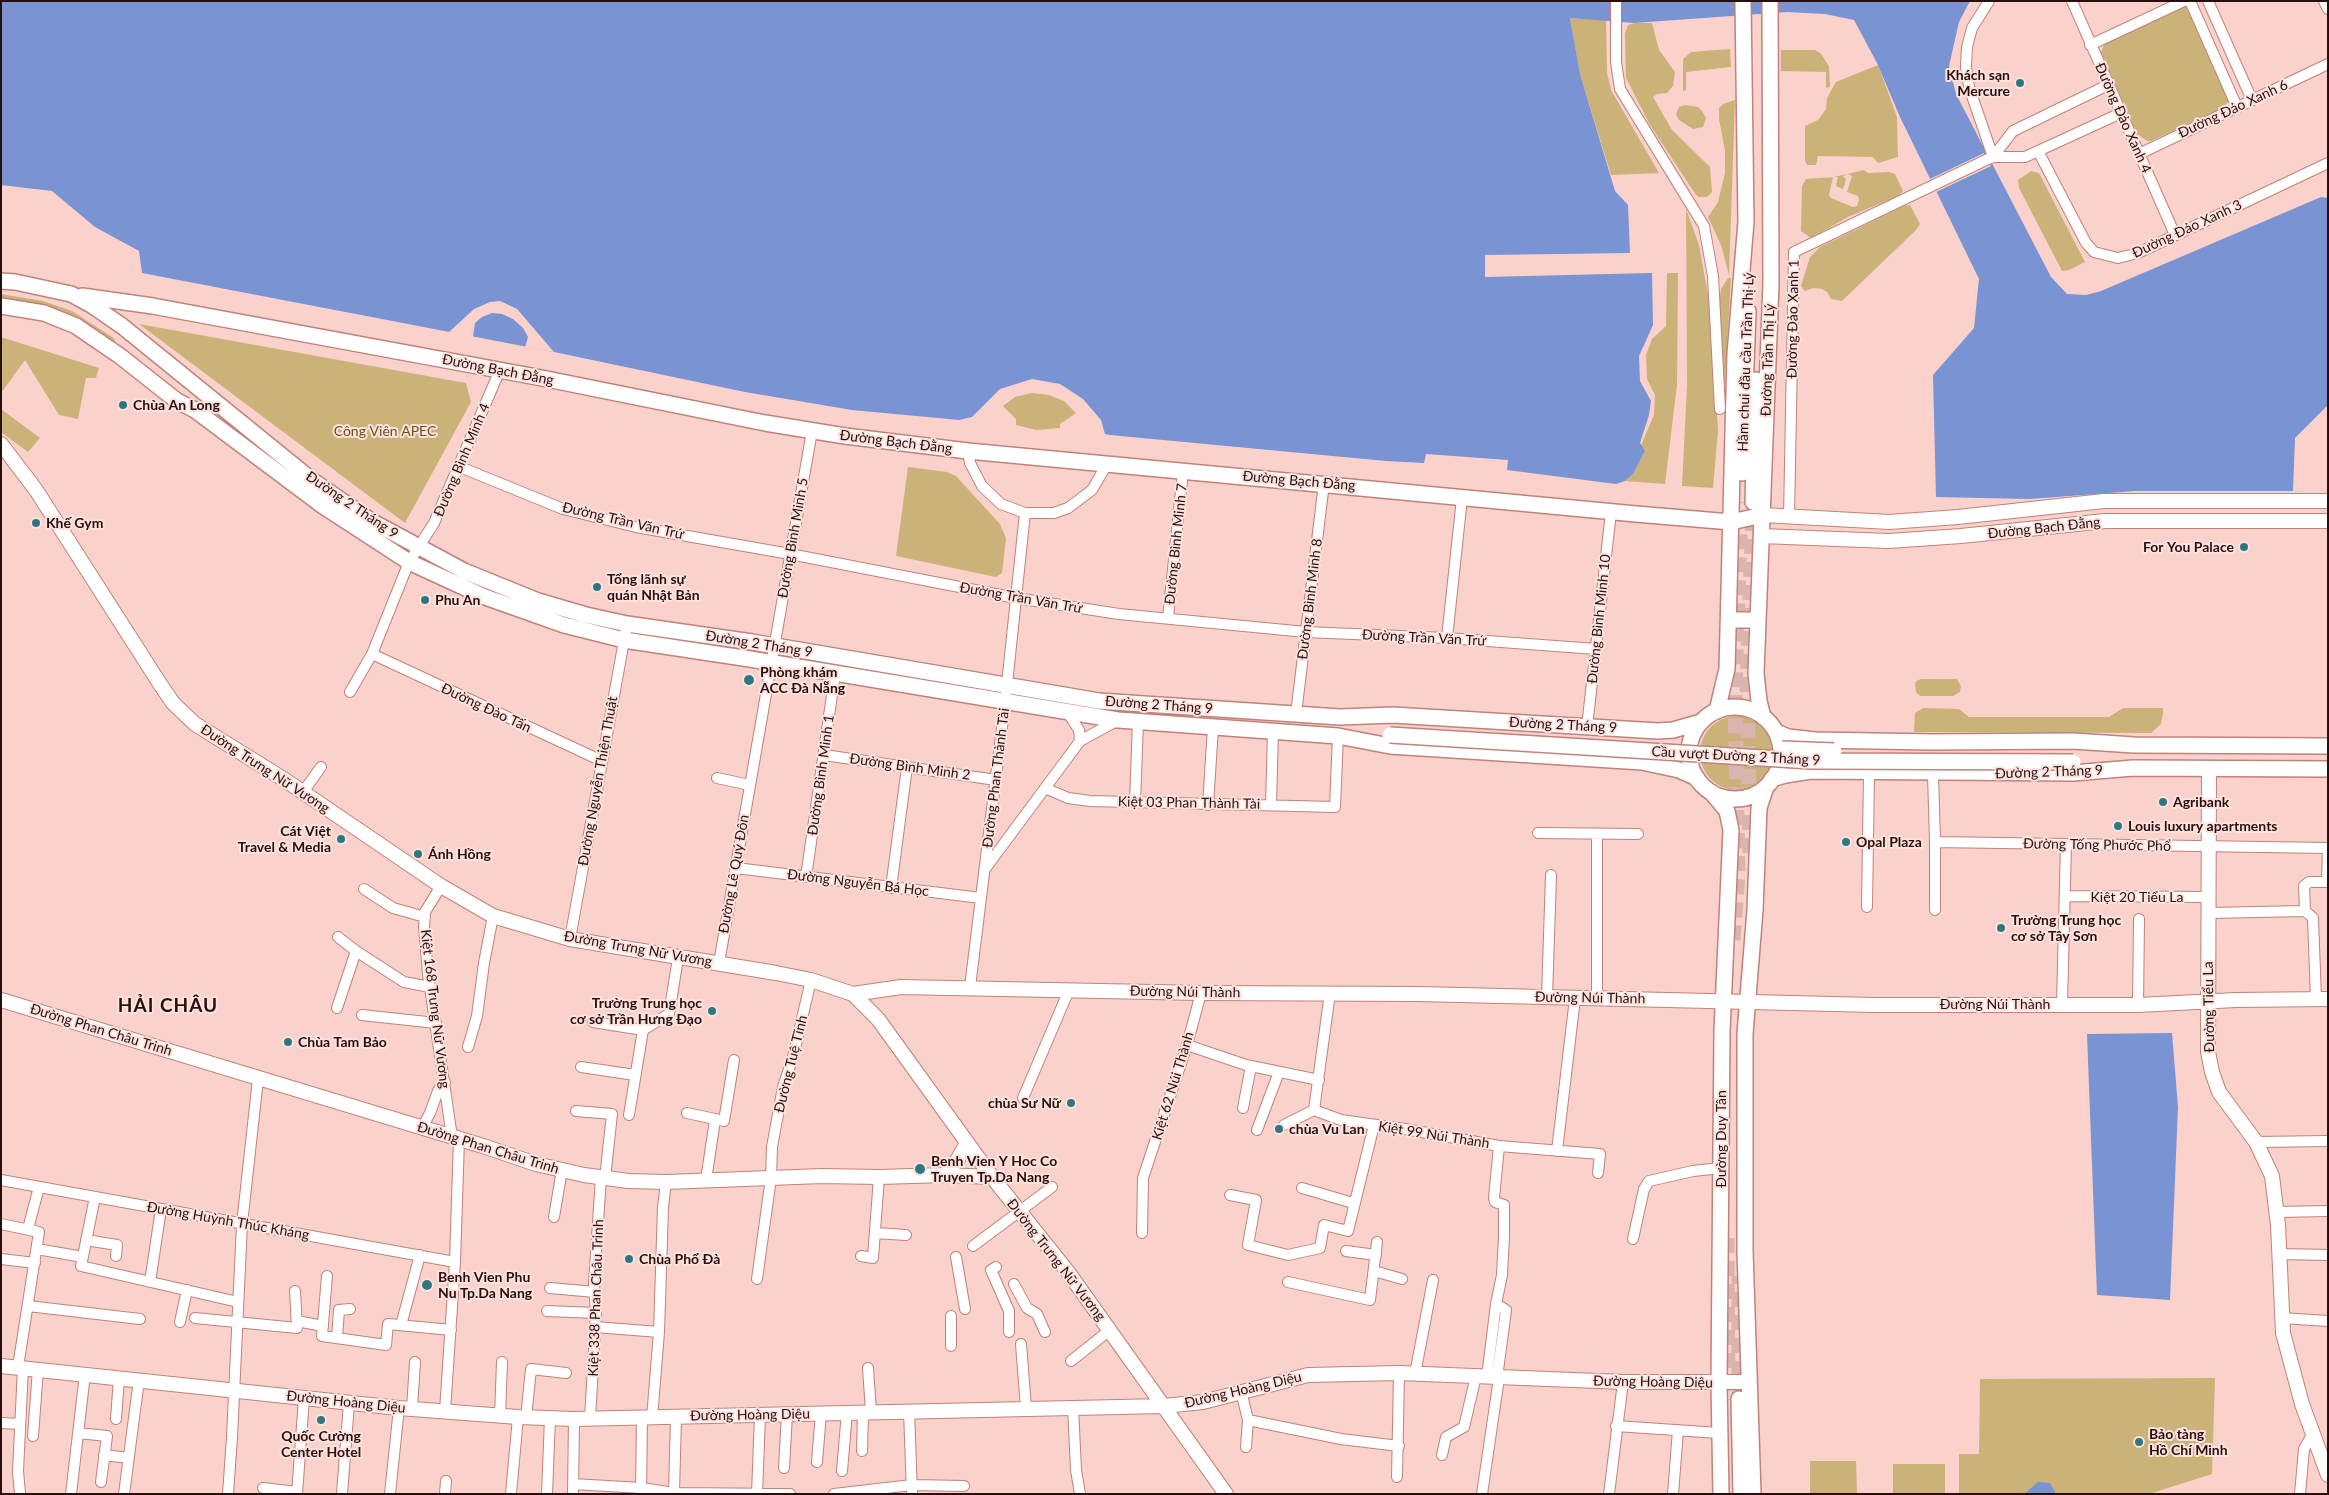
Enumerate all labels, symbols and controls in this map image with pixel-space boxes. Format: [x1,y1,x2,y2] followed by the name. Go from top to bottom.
[2091,60,2155,176] street label: Đường Đảo Xanh 4
[1946,67,2010,100] place label: Khách sạn Mercure
[2176,76,2290,142] street label: Đường Đảo Xanh 6
[2014,77,2026,89] marker: Khách sạn Mercure
[2130,196,2244,262] street label: Đường Đảo Xanh 3
[1784,259,1802,379] street label: Đường Đảo Xanh 1
[1734,272,1758,452] street label: Hầm chui đầu cầu Trần Thị Lý
[1758,303,1778,417] street label: Đường Trần Thị Lý
[441,351,555,389] street label: Đường Bạch Đằng
[133,397,220,413] place label: Chùa An Long
[117,399,129,411] marker: Chùa An Long
[430,401,494,519] street label: Đường Bình Minh 4
[334,423,436,439] park label: Công Viên APEC
[839,427,953,457] street label: Đường Bạch Đằng
[302,468,402,542] street label: Đường 2 Tháng 9
[1242,468,1356,494] street label: Đường Bạch Đằng
[774,477,812,599] street label: Đường Bình Minh 5
[1161,483,1191,605] street label: Đường Bình Minh 7
[561,499,685,543] street label: Đường Trần Văn Trứ
[1987,514,2101,542] street label: Đường Bạch Đằng
[46,515,103,531] place label: Khế Gym
[30,517,42,529] marker: Khế Gym
[1294,538,1326,660] street label: Đường Bình Minh 8
[2143,539,2234,555] place label: For You Palace
[2238,541,2250,553] marker: For You Palace
[1584,554,1614,684] street label: Đường Bình Minh 10
[607,571,700,604] place label: Tổng lãnh sự quán Nhật Bản
[958,579,1084,617] street label: Đường Trần Văn Trứ
[591,581,603,593] marker: Tổng lãnh sự quán Nhật Bản
[435,592,480,608] place label: Phu An
[419,594,431,606] marker: Phu An
[1361,626,1487,650] street label: Đường Trần Văn Trứ
[704,627,814,661] street label: Đường 2 Tháng 9
[760,664,845,696] place label: Phòng khám ACC Đà Nẵng
[742,673,756,687] marker: Phòng khám ACC Đà Nẵng
[438,680,534,736] street label: Đường Đào Tấn
[1104,693,1214,717] street label: Đường 2 Tháng 9
[575,695,621,867] street label: Đường Nguyễn Thiện Thuật
[979,707,1013,849] street label: Đường Phan Thành Tài
[804,714,838,836] street label: Đường Bình Minh 1
[1509,714,1617,736] street label: Đường 2 Tháng 9
[197,721,333,817] street label: Đường Trưng Nữ Vương
[1651,743,1821,769] street label: Cầu vượt Đường 2 Tháng 9
[849,750,971,784] street label: Đường Bình Minh 2
[1995,762,2103,782] street label: Đường 2 Tháng 9
[1118,793,1260,813] street label: Kiệt 03 Phan Thành Tài
[2173,794,2229,810] place label: Agribank
[2157,796,2169,808] marker: Agribank
[715,813,753,935] street label: Đường Lê Quý Đôn
[2128,818,2277,834] place label: Louis luxury apartments
[2112,820,2124,832] marker: Louis luxury apartments
[238,823,331,856] place label: Cát Việt Travel & Media
[335,833,347,845] marker: Cát Việt Travel & Media
[1856,834,1922,850] place label: Opal Plaza
[2023,835,2171,855] street label: Đường Tống Phước Phổ
[1840,836,1852,848] marker: Opal Plaza
[428,846,491,862] place label: Ánh Hồng
[412,848,424,860] marker: Ánh Hồng
[786,866,930,900] street label: Đường Nguyễn Bá Học
[2091,889,2183,905] street label: Kiệt 20 Tiểu La
[2011,912,2121,944] place label: Trường Trung học cơ sở Tây Sơn
[1995,922,2007,934] marker: Trường Trung học cơ sở Tây Sơn
[563,928,713,970] street label: Đường Trưng Nữ Vương
[417,929,453,1089] street label: Kiệt 168 Trưng Nữ Vương
[2200,961,2218,1053] street label: Đường Tiểu La
[1130,983,1240,1001] street label: Đường Núi Thành
[1535,989,1645,1007] street label: Đường Núi Thành
[117,995,219,1017] district label: HẢI CHÂU
[570,995,702,1028] place label: Trường Trung học cơ sở Trần Hưng Đạo
[1940,996,2050,1012] street label: Đường Núi Thành
[28,1000,174,1060] street label: Đường Phan Châu Trinh
[706,1005,718,1017] marker: Trường Trung học cơ sở Trần Hưng Đạo
[771,1014,811,1114] street label: Đường Tuệ Tĩnh
[1149,1030,1197,1142] street label: Kiệt 62 Núi Thành
[298,1034,387,1050] place label: Chùa Tam Bảo
[282,1036,294,1048] marker: Chùa Tam Bảo
[1713,1090,1729,1188] street label: Đường Duy Tân
[988,1095,1061,1111] place label: chùa Sư Nữ
[1065,1097,1077,1109] marker: chùa Sư Nữ
[415,1118,561,1178] street label: Đường Phan Châu Trinh
[1377,1118,1491,1152] street label: Kiệt 99 Núi Thành
[1289,1121,1365,1137] place label: chùa Vu Lan
[1273,1123,1285,1135] marker: chùa Vu Lan
[931,1153,1057,1186] place label: Benh Vien Y Hoc Co Truyen Tp.Da Nang
[913,1162,927,1176] marker: Benh Vien Y Hoc Co Truyen Tp.Da Nang
[1003,1196,1109,1324] street label: Đường Trưng Nữ Vương
[145,1198,311,1244] street label: Đường Huỳnh Thúc Kháng
[585,1219,607,1377] street label: Kiệt 338 Phan Châu Trinh
[639,1251,720,1267] place label: Chùa Phổ Đà
[623,1253,635,1265] marker: Chùa Phổ Đà
[438,1269,532,1302] place label: Benh Vien Phu Nu Tp.Da Nang
[420,1278,434,1292] marker: Benh Vien Phu Nu Tp.Da Nang
[1183,1368,1303,1412] street label: Đường Hoàng Diệu
[1593,1373,1713,1391] street label: Đường Hoàng Diệu
[286,1387,406,1417] street label: Đường Hoàng Diệu
[690,1406,810,1424] street label: Đường Hoàng Diệu
[315,1414,327,1426] marker: Quốc Cường Center Hotel
[2149,1426,2228,1458] place label: Bảo tàng Hồ Chí Minh
[281,1428,361,1460] place label: Quốc Cường Center Hotel
[2133,1436,2145,1448] marker: Bảo tàng Hồ Chí Minh

